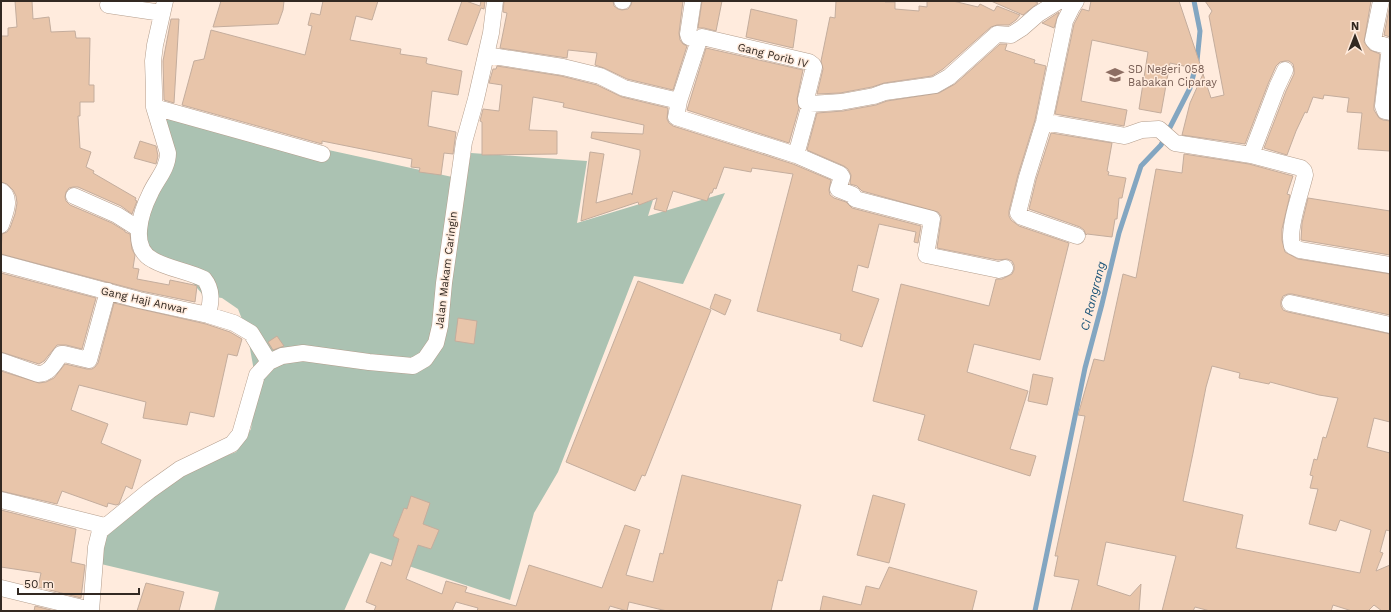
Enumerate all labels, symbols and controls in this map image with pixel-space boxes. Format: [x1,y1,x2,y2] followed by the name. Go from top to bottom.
[1335,16,1375,56] north arrow
[1351,20,1359,33] text: N
[736,40,810,71] street label: Gang Porib IV
[1128,63,1217,89] place label: SD Negeri 058 Babakan Ciparay
[1105,65,1125,85] school or university icon: SD Negeri 058 Babakan Ciparay
[433,211,460,329] street label: Jalan Makam Caringin
[1078,260,1108,332] water label: Ci Rangrang
[100,284,189,317] street label: Gang Haji Anwar
[18,570,139,596] scale bar
[24,577,54,591] text: 50 m

